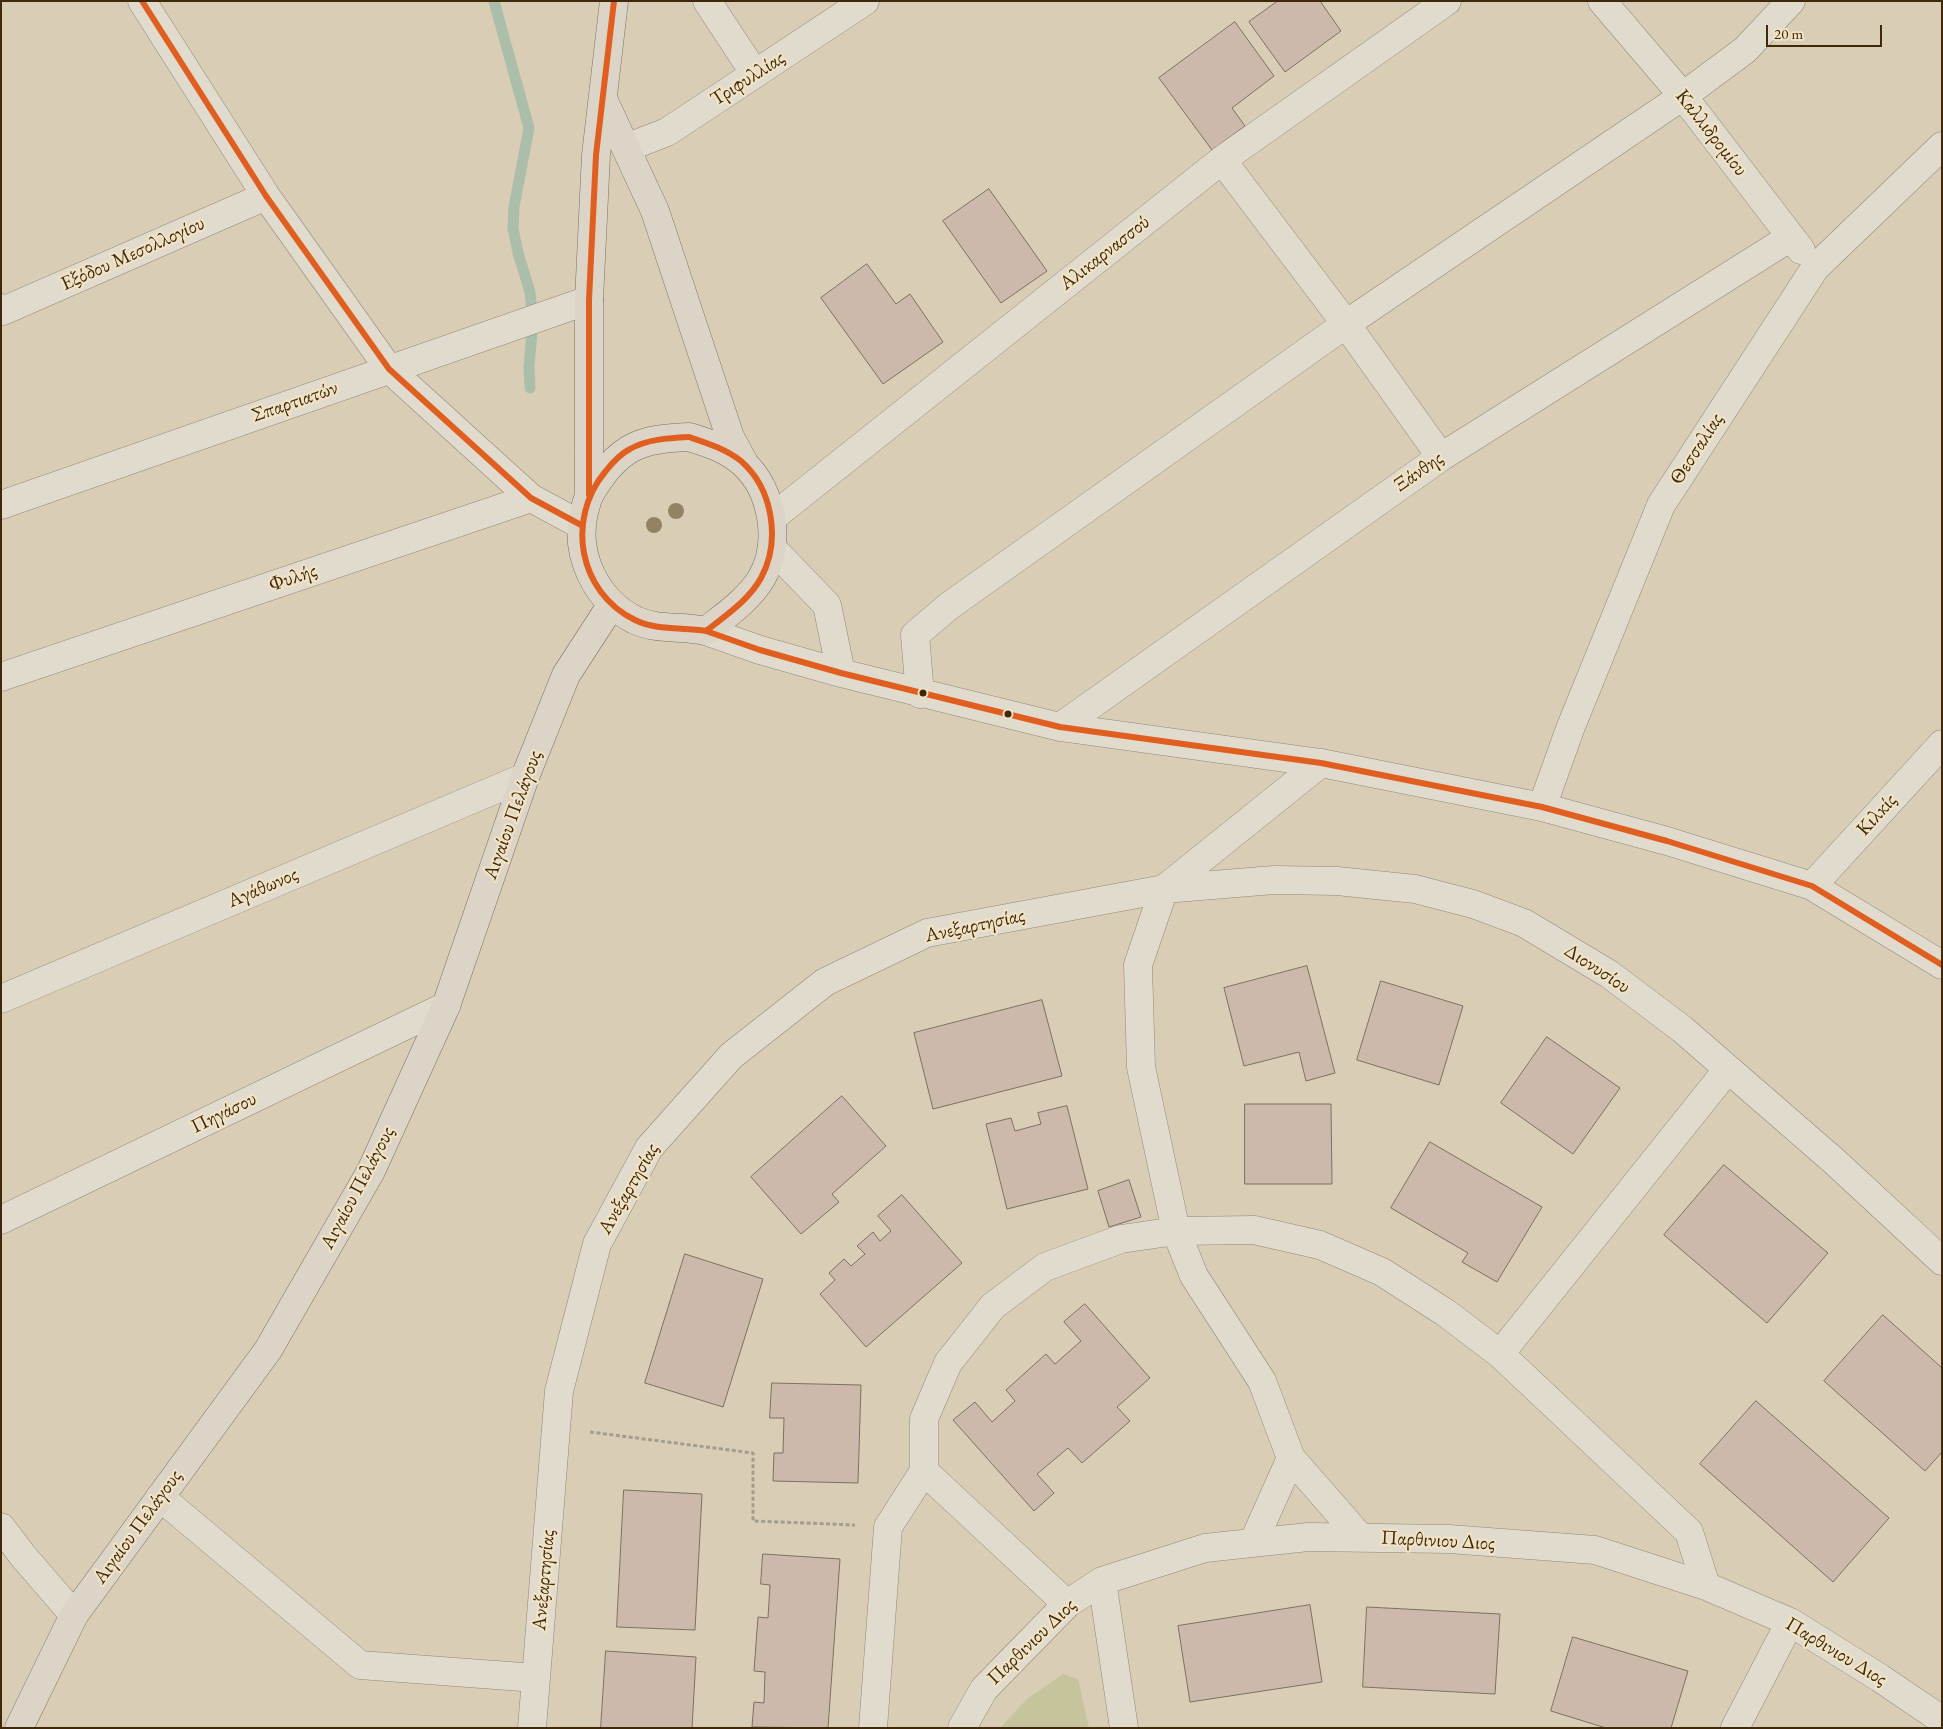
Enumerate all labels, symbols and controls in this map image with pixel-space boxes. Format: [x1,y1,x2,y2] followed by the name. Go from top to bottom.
[1768,15,1884,47] scale bar
[1774,24,1803,43] text: 20 m
[706,46,790,112] street label: Τριφυλλίας
[1670,85,1752,181] street label: Καλλιδρομίου
[1055,210,1155,296] street label: Αλικαρνασσού
[57,212,209,296] street label: Εξόδου Μεσολλογίου
[249,376,341,428] street label: Σπαρτιατών
[1665,409,1729,489] street label: Θεσσαλίας
[1390,447,1448,497] street label: Ξάνθης
[266,559,320,597] street label: Φυλής
[918,688,928,698] unlabelled marker
[1003,709,1013,719] unlabelled marker
[479,747,547,883] street label: Αιγαίου Πελάγους
[1852,789,1902,841] street label: Κιλκίς
[224,862,302,914] street label: Αγάθωνος
[923,904,1027,948] street label: Ανεξαρτησίας
[1559,939,1635,999] street label: Διονυσίου
[187,1087,261,1139] street label: Πηγάσου
[316,1123,400,1253] street label: Αιγαίου Πελάγους
[593,1139,665,1239] street label: Ανεξαρτησίας
[88,1465,188,1589] street label: Αιγαίου Πελάγους
[1380,1526,1496,1556] street label: Παρθινιου Διος
[528,1528,560,1632] street label: Ανεξαρτησίας
[983,1594,1081,1690] street label: Παρθινιου Διος
[1781,1612,1891,1692] street label: Παρθινιου Διος

